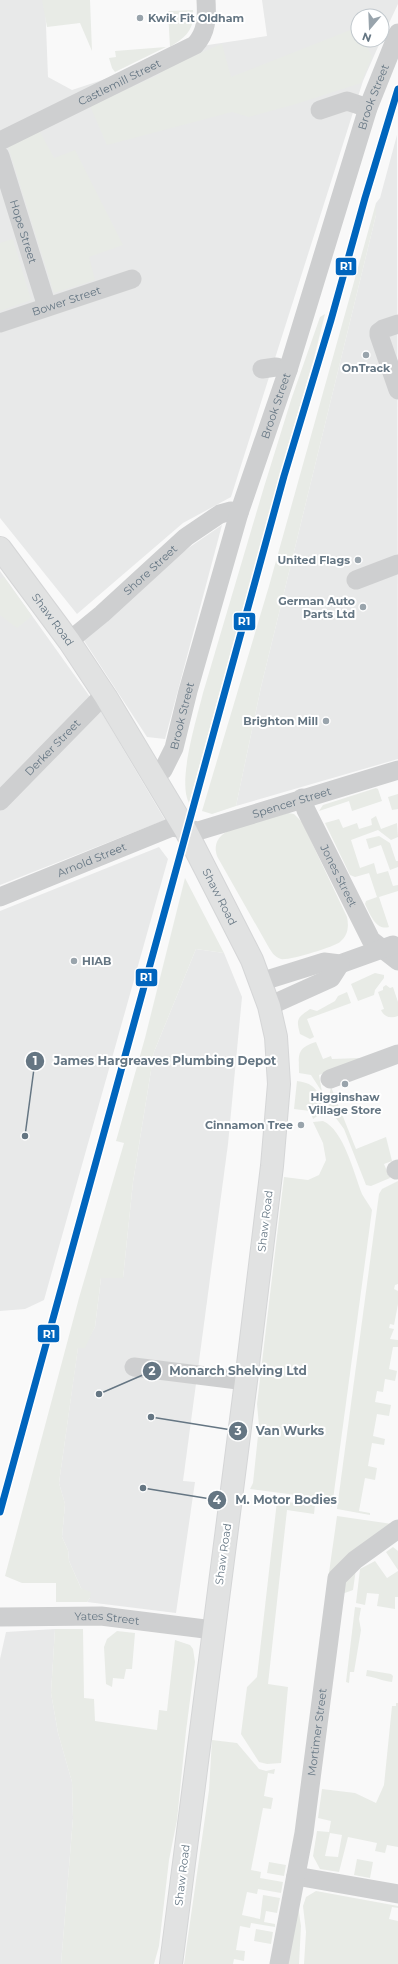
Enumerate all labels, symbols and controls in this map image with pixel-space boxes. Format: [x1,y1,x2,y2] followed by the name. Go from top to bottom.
[350,8,390,48] north arrow
[148,11,244,25] place label: Kwik Fit Oldham
[135,13,145,23] marker: Kwik Fit Oldham
[360,29,373,46] text: N
[76,56,163,109] street label: Castlemill Street
[355,62,392,131] street label: Brook Street
[7,198,40,266] street label: Hope Street
[335,257,357,276] line badge: R1
[340,259,352,273] text: R1
[30,283,103,319] street label: Bower Street
[361,350,371,360] marker: OnTrack
[342,361,391,375] place label: OnTrack
[258,370,294,441] street label: Brook Street
[120,541,180,598] street label: Shore Street
[277,553,350,567] place label: United Flags
[353,555,363,565] marker: United Flags
[29,590,77,648] street label: Shaw Road
[278,594,355,621] place label: German Auto Parts Ltd
[358,602,368,612] marker: German Auto Parts Ltd
[233,612,256,631] line badge: R1
[238,614,250,628] text: R1
[167,680,197,751] street label: Brook Street
[243,714,318,728] place label: Brighton Mill
[22,716,84,779] street label: Derker Street
[321,716,331,726] marker: Brighton Mill
[251,784,333,821] street label: Spencer Street
[55,839,129,880] street label: Arnold Street
[317,841,361,910] street label: Jones Street
[199,866,240,928] street label: Shaw Road
[82,954,111,968] place label: HIAB
[69,956,79,966] marker: HIAB
[135,968,158,987] line badge: R1
[140,970,152,984] text: R1
[25,1049,284,1073] callout: James Hargreaves Plumbing Depot
[33,1053,37,1068] text: 1
[53,1053,277,1068] text: James Hargreaves Plumbing Depot
[340,1079,350,1089] marker: Higginshaw Village Store
[307,1090,382,1117] place label: Higginshaw Village Store
[205,1118,293,1132] place label: Cinnamon Tree
[296,1120,306,1130] marker: Cinnamon Tree
[254,1189,276,1253] street label: Shaw Road
[37,1324,60,1343] line badge: R1
[43,1327,55,1341] text: R1
[142,1359,315,1383] callout: Monarch Shelving Ltd
[148,1363,156,1378] text: 2
[169,1363,307,1378] text: Monarch Shelving Ltd
[228,1419,333,1443] callout: Van Wurks
[233,1423,242,1438] text: 3
[255,1423,325,1438] text: Van Wurks
[207,1488,345,1512] callout: M. Motor Bodies
[213,1492,222,1507] text: 4
[235,1492,337,1507] text: M. Motor Bodies
[212,1522,234,1586] street label: Shaw Road
[74,1609,141,1628] street label: Yates Street
[304,1687,330,1777] street label: Mortimer Street
[171,1843,193,1907] street label: Shaw Road

